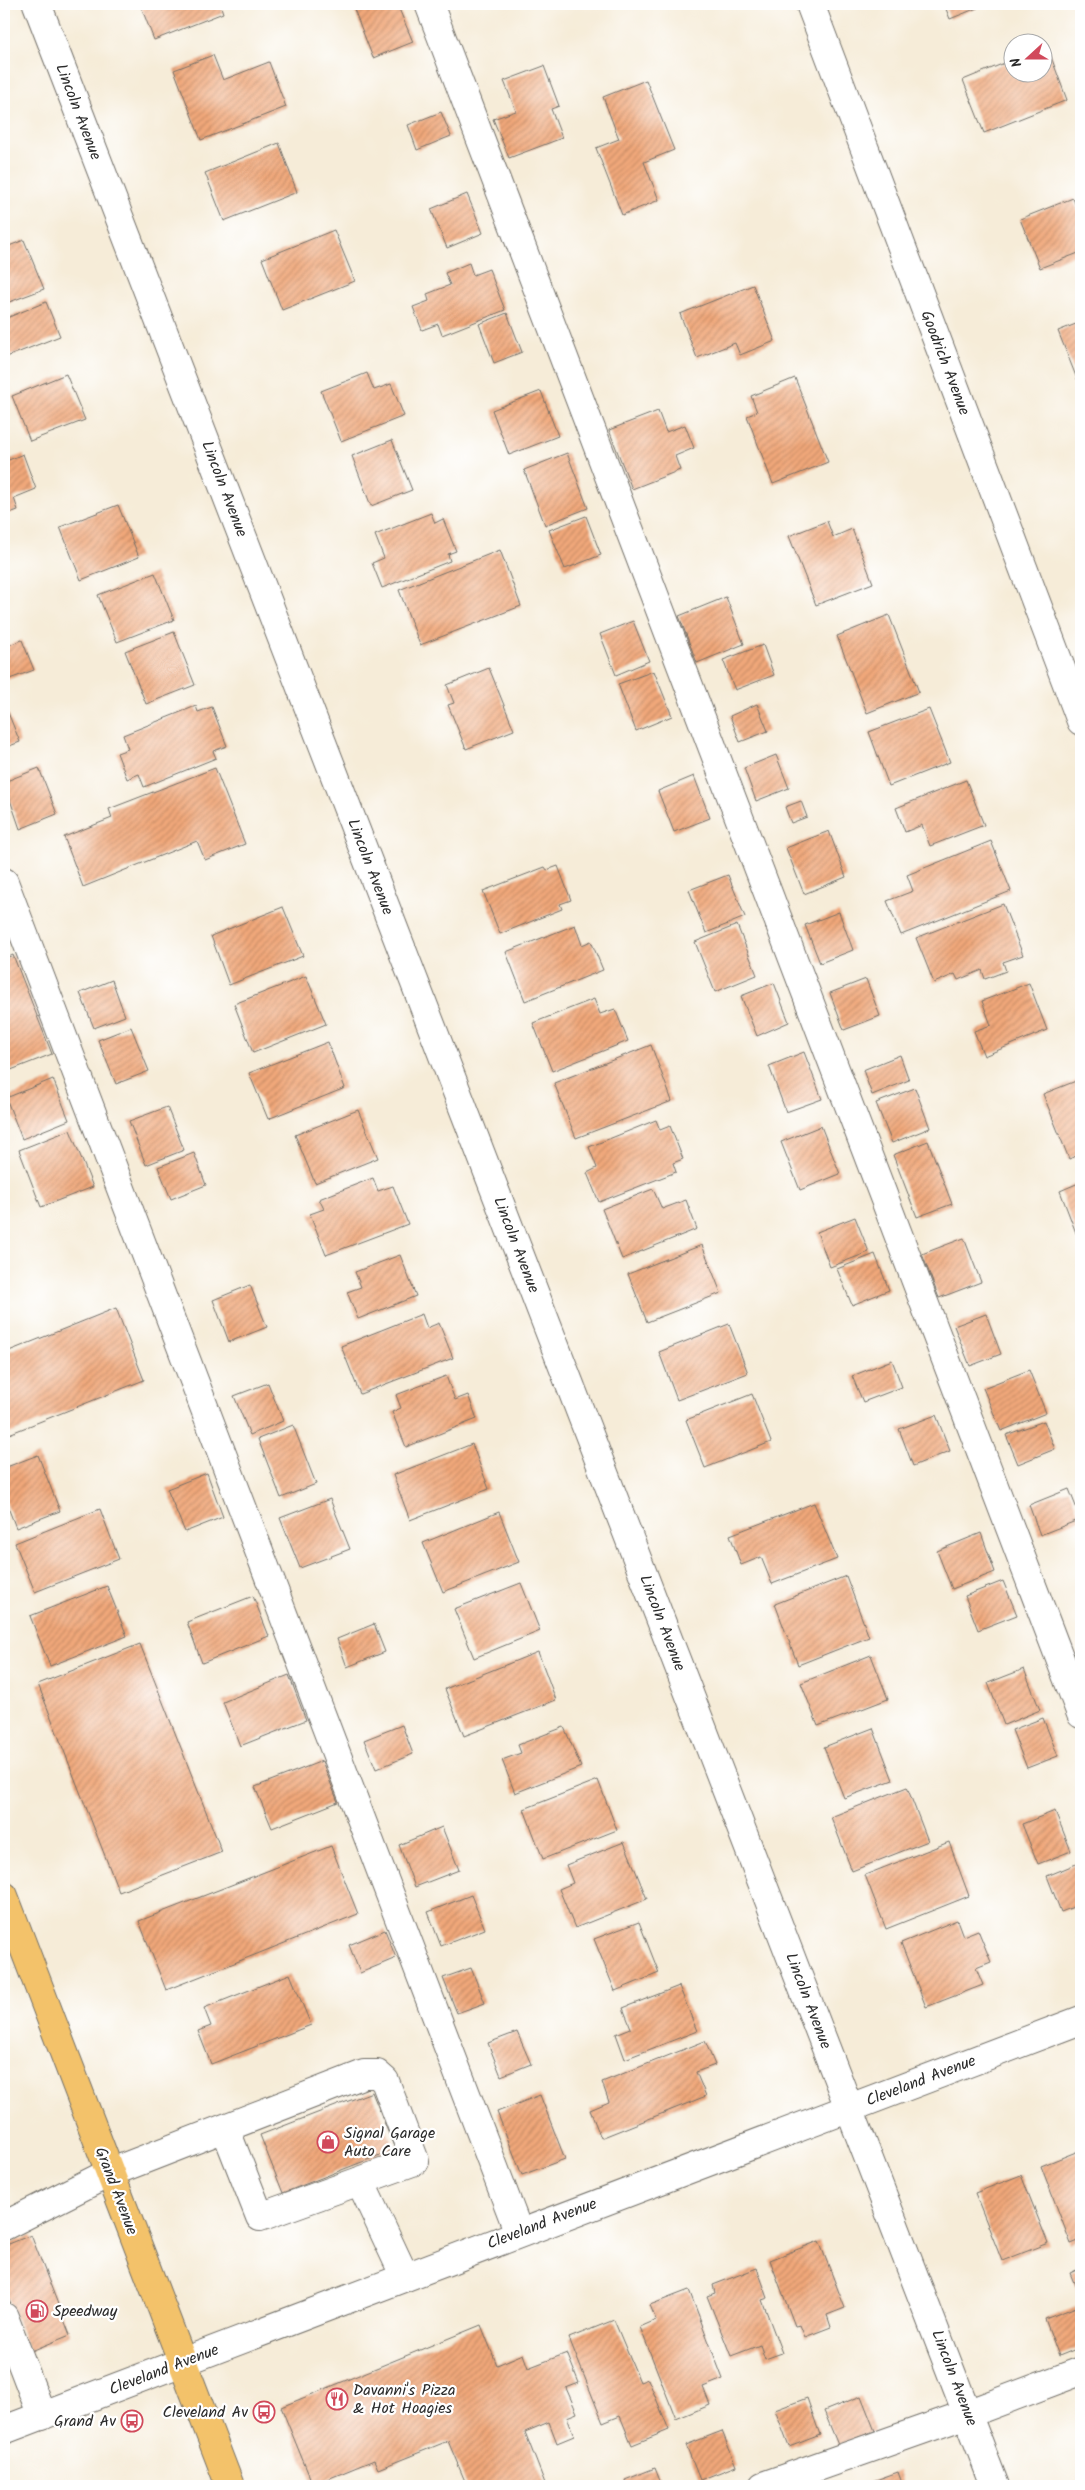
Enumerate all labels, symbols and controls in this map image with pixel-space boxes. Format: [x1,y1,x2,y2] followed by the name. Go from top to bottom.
[1002,32,1052,82] north arrow
[1005,54,1029,70] text: N
[48,60,108,164] street label: Lincoln Avenue
[914,307,976,419] street label: Goodrich Avenue
[194,437,254,541] street label: Lincoln Avenue
[340,815,400,919] street label: Lincoln Avenue
[486,1193,546,1297] street label: Lincoln Avenue
[632,1571,692,1675] street label: Lincoln Avenue
[778,1949,838,2053] street label: Lincoln Avenue
[862,2049,980,2113] street label: Cleveland Avenue
[344,2121,435,2164] place label: Signal Garage Auto Care
[316,2130,340,2154] shop icon: Signal Garage Auto Care
[88,2143,144,2239] street label: Grand Avenue
[483,2192,601,2256] street label: Cleveland Avenue
[25,2299,49,2323] fuel station icon: Speedway
[53,2299,118,2324] place label: Speedway
[924,2326,984,2430] street label: Lincoln Avenue
[105,2338,223,2402] street label: Cleveland Avenue
[353,2378,456,2421] place label: Davanni's Pizza & Hot Hoagies
[325,2387,349,2411] restaurant icon: Davanni's Pizza & Hot Hoagies
[163,2400,248,2425] place label: Cleveland Av
[252,2400,276,2424] bus stop icon: Cleveland Av
[54,2409,116,2434] place label: Grand Av
[120,2409,144,2433] bus stop icon: Grand Av

